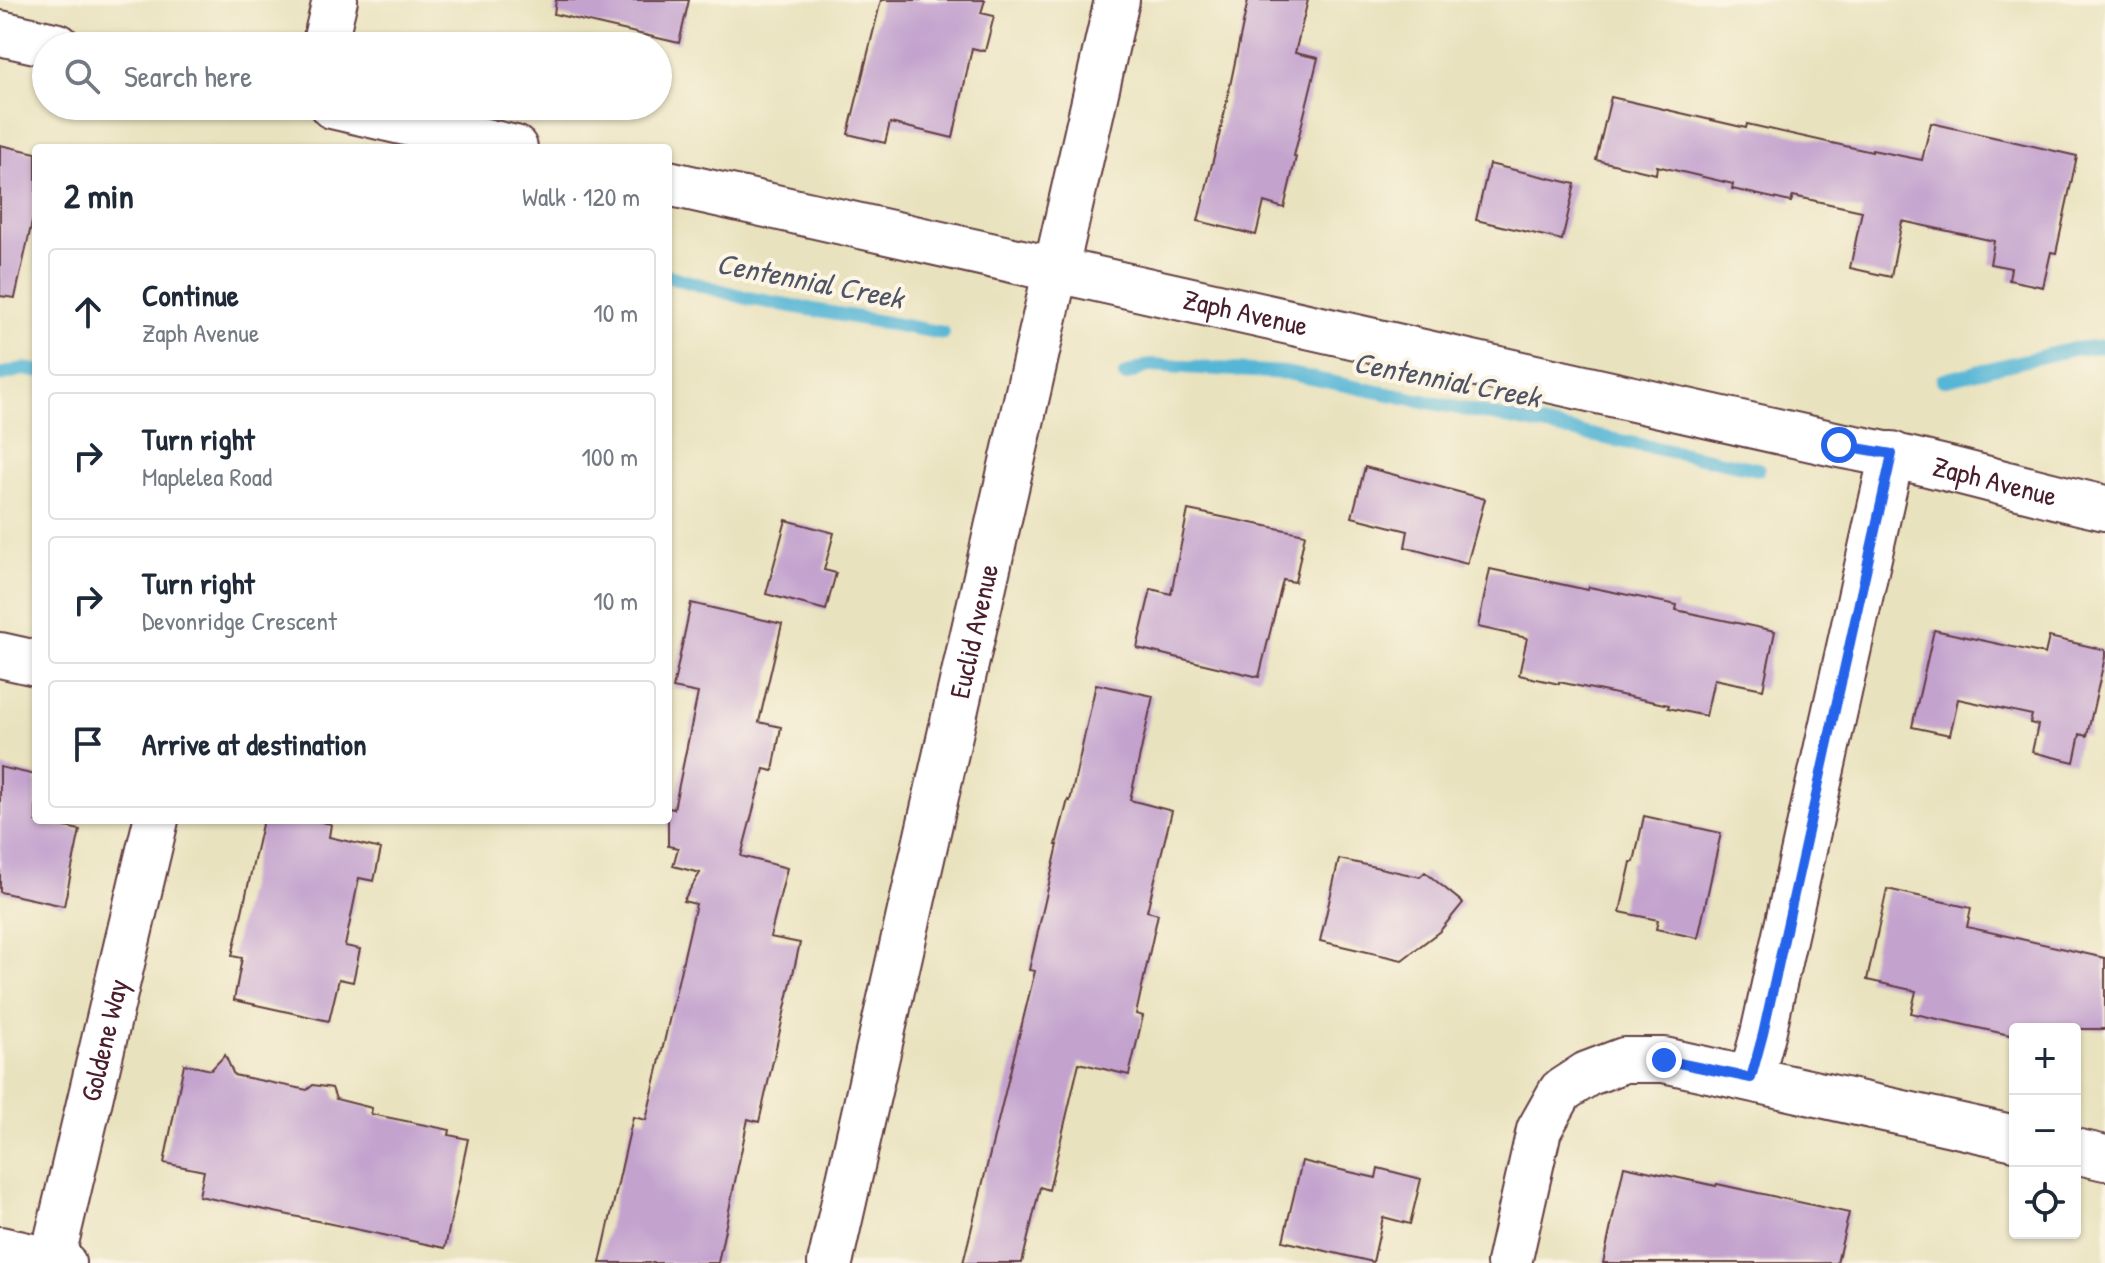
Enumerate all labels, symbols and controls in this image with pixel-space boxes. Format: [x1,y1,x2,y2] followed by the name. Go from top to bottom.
[32,32,672,120] search box
[60,54,104,98] icon: search
[124,56,252,96] text: Search here
[64,173,134,219] text: 2 min
[522,179,640,214] text: Walk · 120 m
[713,242,909,318] water label: Centennial Creek
[142,275,239,315] text: Continue
[1180,280,1312,345] street label: Zaph Avenue
[66,290,110,334] icon: ahead
[593,295,638,330] text: 10 m
[142,315,259,350] text: Zaph Avenue
[1350,341,1546,417] water label: Centennial Creek
[142,419,255,459] text: Turn right
[1821,427,1857,463] route start
[66,434,110,478] icon: right
[582,439,638,474] text: 100 m
[1929,447,2061,515] street label: Zaph Avenue
[142,459,272,494] text: Maplelea Road
[940,560,1007,702] street label: Euclid Avenue
[142,563,255,603] text: Turn right
[66,578,110,622] icon: right
[593,583,638,618] text: 10 m
[142,603,337,638] text: Devonridge Crescent
[66,722,110,766] icon: arrive
[142,724,367,764] text: Arrive at destination
[71,975,137,1105] street label: Goldene Way
[2009,1023,2081,1239] map controls
[2009,1023,2081,1095] button: +
[1646,1042,1682,1078] route end
[2009,1095,2081,1167] button: −
[2009,1167,2081,1239] button: locate

